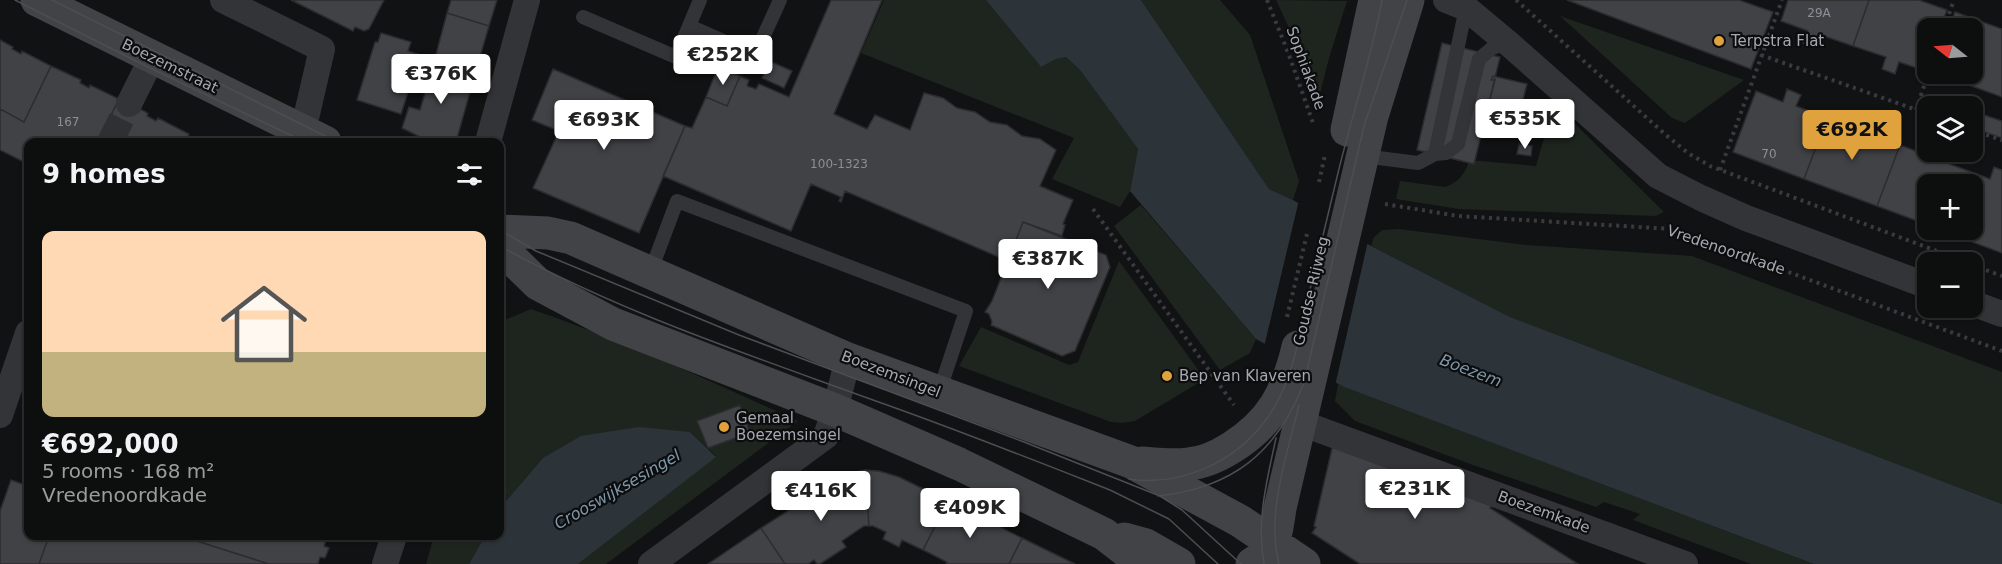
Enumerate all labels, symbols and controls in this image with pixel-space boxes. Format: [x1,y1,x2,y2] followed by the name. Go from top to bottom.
[1807,6,1832,20] house number: 29A
[1917,18,1983,84] north arrow
[1917,18,1983,318] map controls
[1283,24,1329,112] street label: Sophiakade
[1730,32,1824,50] place label: Terpstra Flat
[1712,34,1726,48] marker: Terpstra Flat
[119,35,221,97] street label: Boezemstraat
[681,35,765,86] pin: €252K
[687,42,759,66] text: €252K
[399,54,483,105] pin: €376K
[405,61,477,85] text: €376K
[1917,96,1983,162] button: layers
[1483,99,1567,150] pin: €535K
[562,100,646,151] pin: €693K
[1489,106,1561,130] text: €535K
[568,107,640,131] text: €693K
[1810,110,1894,161] pin: €692K
[57,115,79,129] house number: 167
[1816,117,1888,141] text: €692K
[1761,147,1777,161] house number: 70
[810,157,868,171] house number: 100-1323
[453,158,486,191] icon: filters
[42,159,166,189] text: 9 homes
[1917,174,1983,240] button: +
[1665,221,1787,279] street label: Vredenoordkade
[1290,235,1332,347] street label: Goudse Rijweg
[1006,239,1090,290] pin: €387K
[1012,246,1084,270] text: €387K
[1917,252,1983,318] button: −
[210,270,318,378] icon: home
[839,347,943,401] street label: Boezemsingel
[1437,350,1504,391] water label: Boezem
[1179,367,1311,385] place label: Bep van Klaveren
[1160,369,1174,383] marker: Bep van Klaveren
[736,409,841,444] place label: Gemaal Boezemsingel
[717,420,731,434] marker: Gemaal Boezemsingel
[42,429,179,459] text: €692,000
[551,445,684,533] water label: Crooswijksesingel
[42,459,214,483] text: 5 rooms · 168 m²
[1373,469,1457,520] pin: €231K
[779,471,863,522] pin: €416K
[1379,476,1451,500] text: €231K
[785,478,857,502] text: €416K
[42,483,207,507] text: Vredenoordkade
[1495,487,1593,537] street label: Boezemkade
[928,488,1012,539] pin: €409K
[934,495,1006,519] text: €409K

